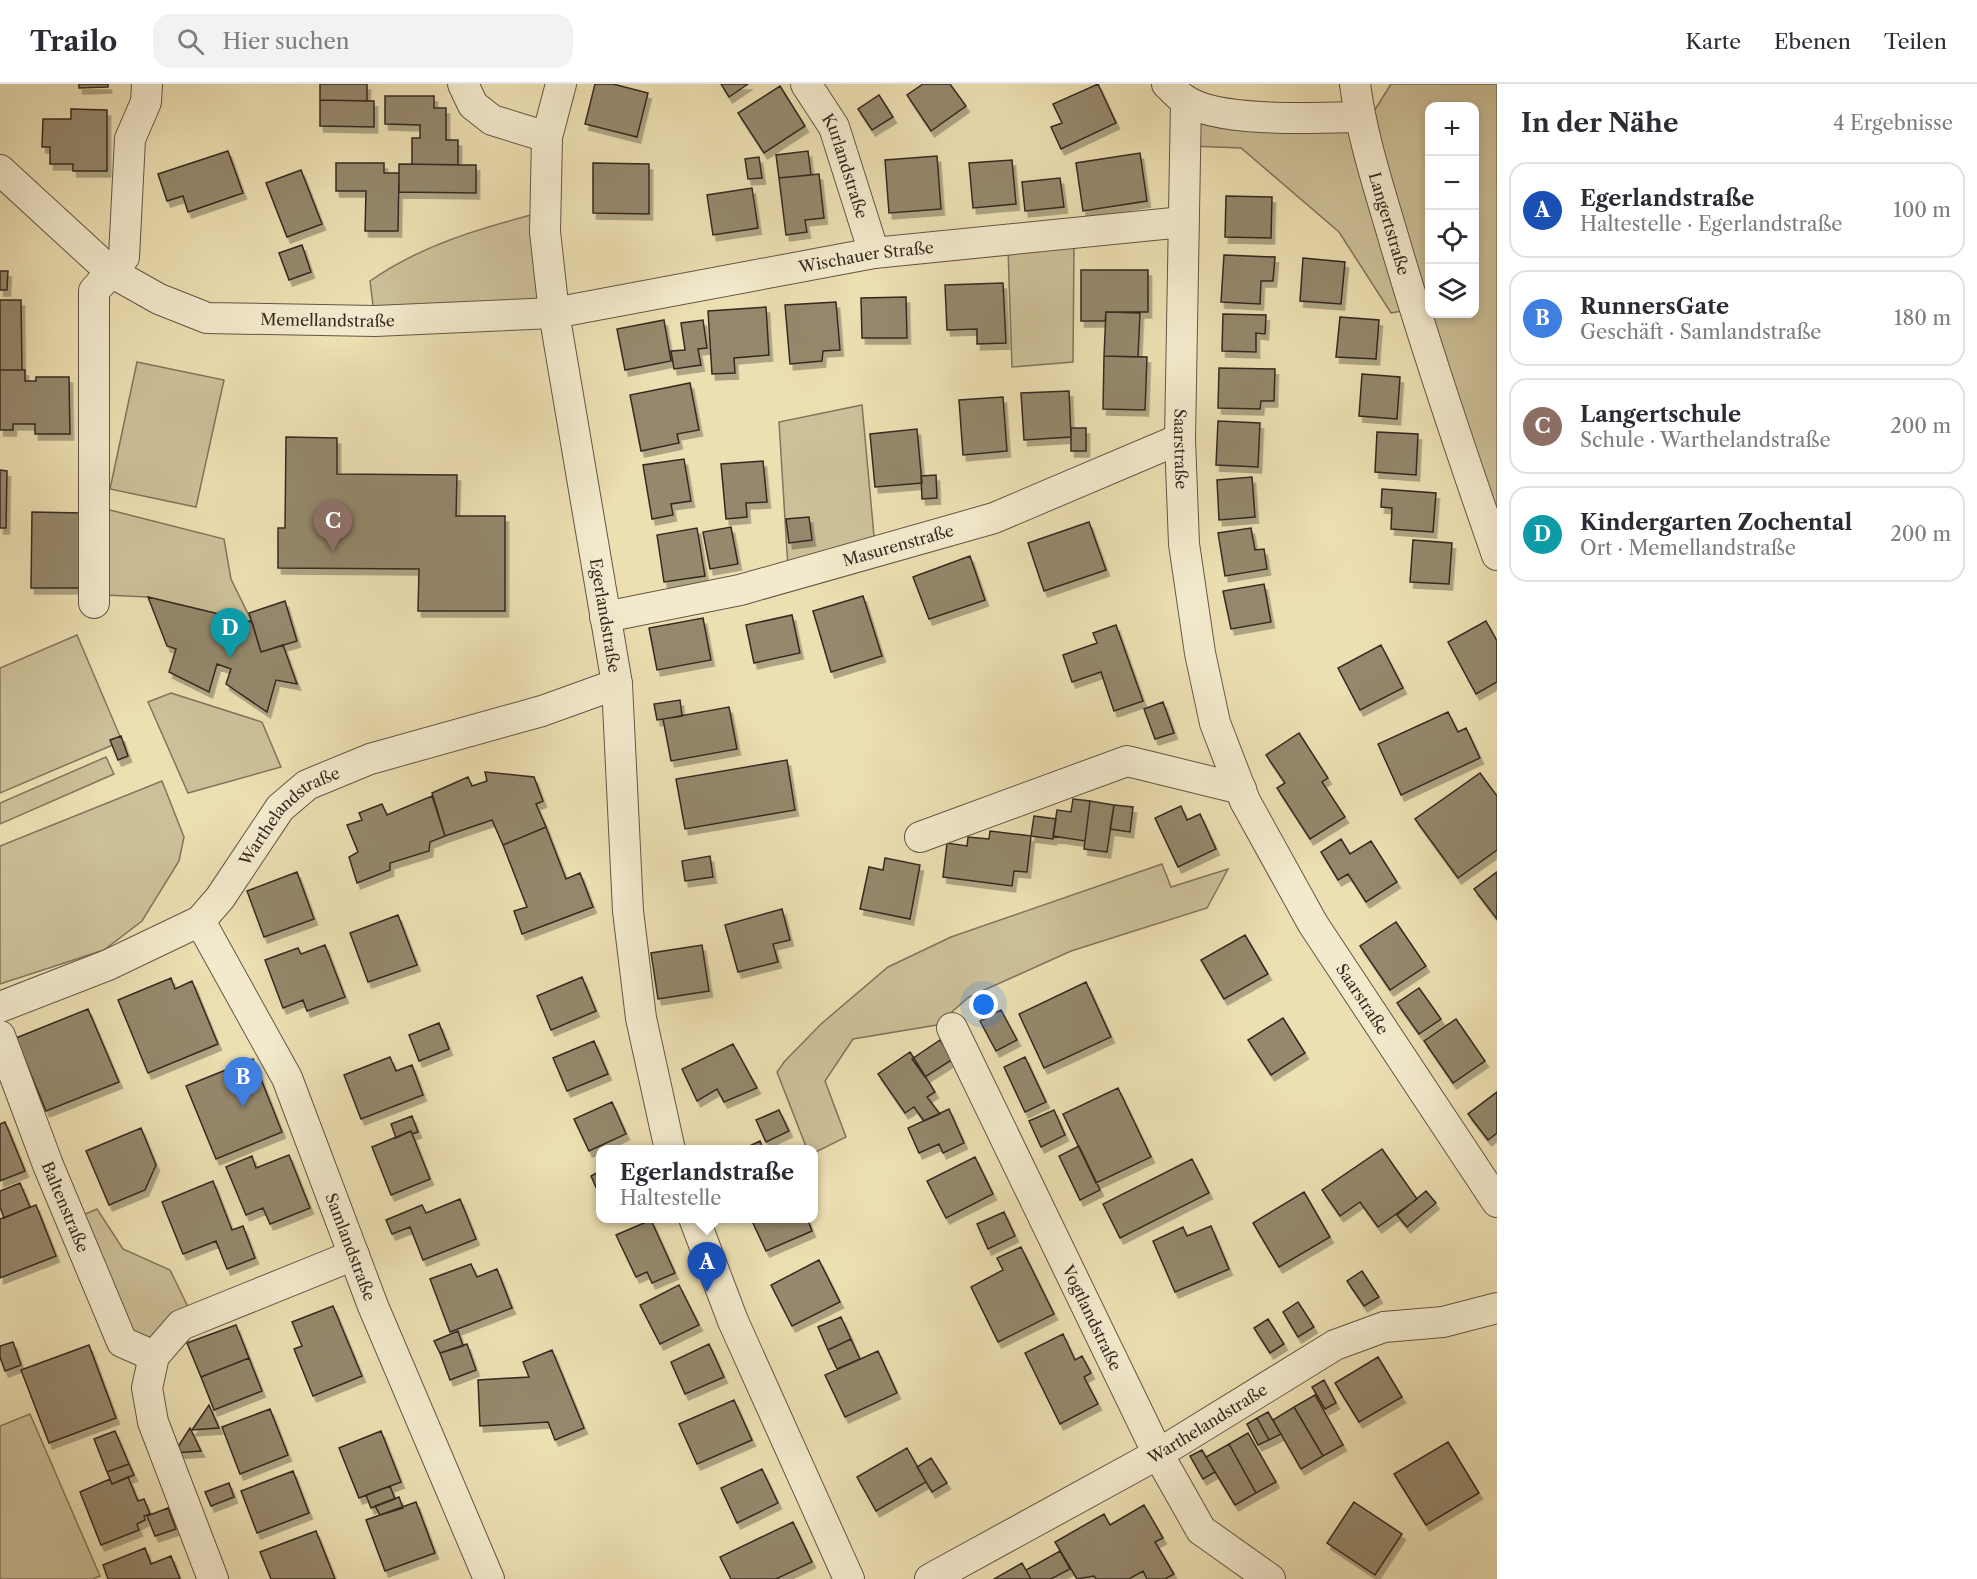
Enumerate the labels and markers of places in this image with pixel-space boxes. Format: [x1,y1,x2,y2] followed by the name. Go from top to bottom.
[314,502,352,551] pin: C
[210,608,250,658] pin: D
[224,1058,262,1107] pin: B
[688,1242,726,1292] pin: A

